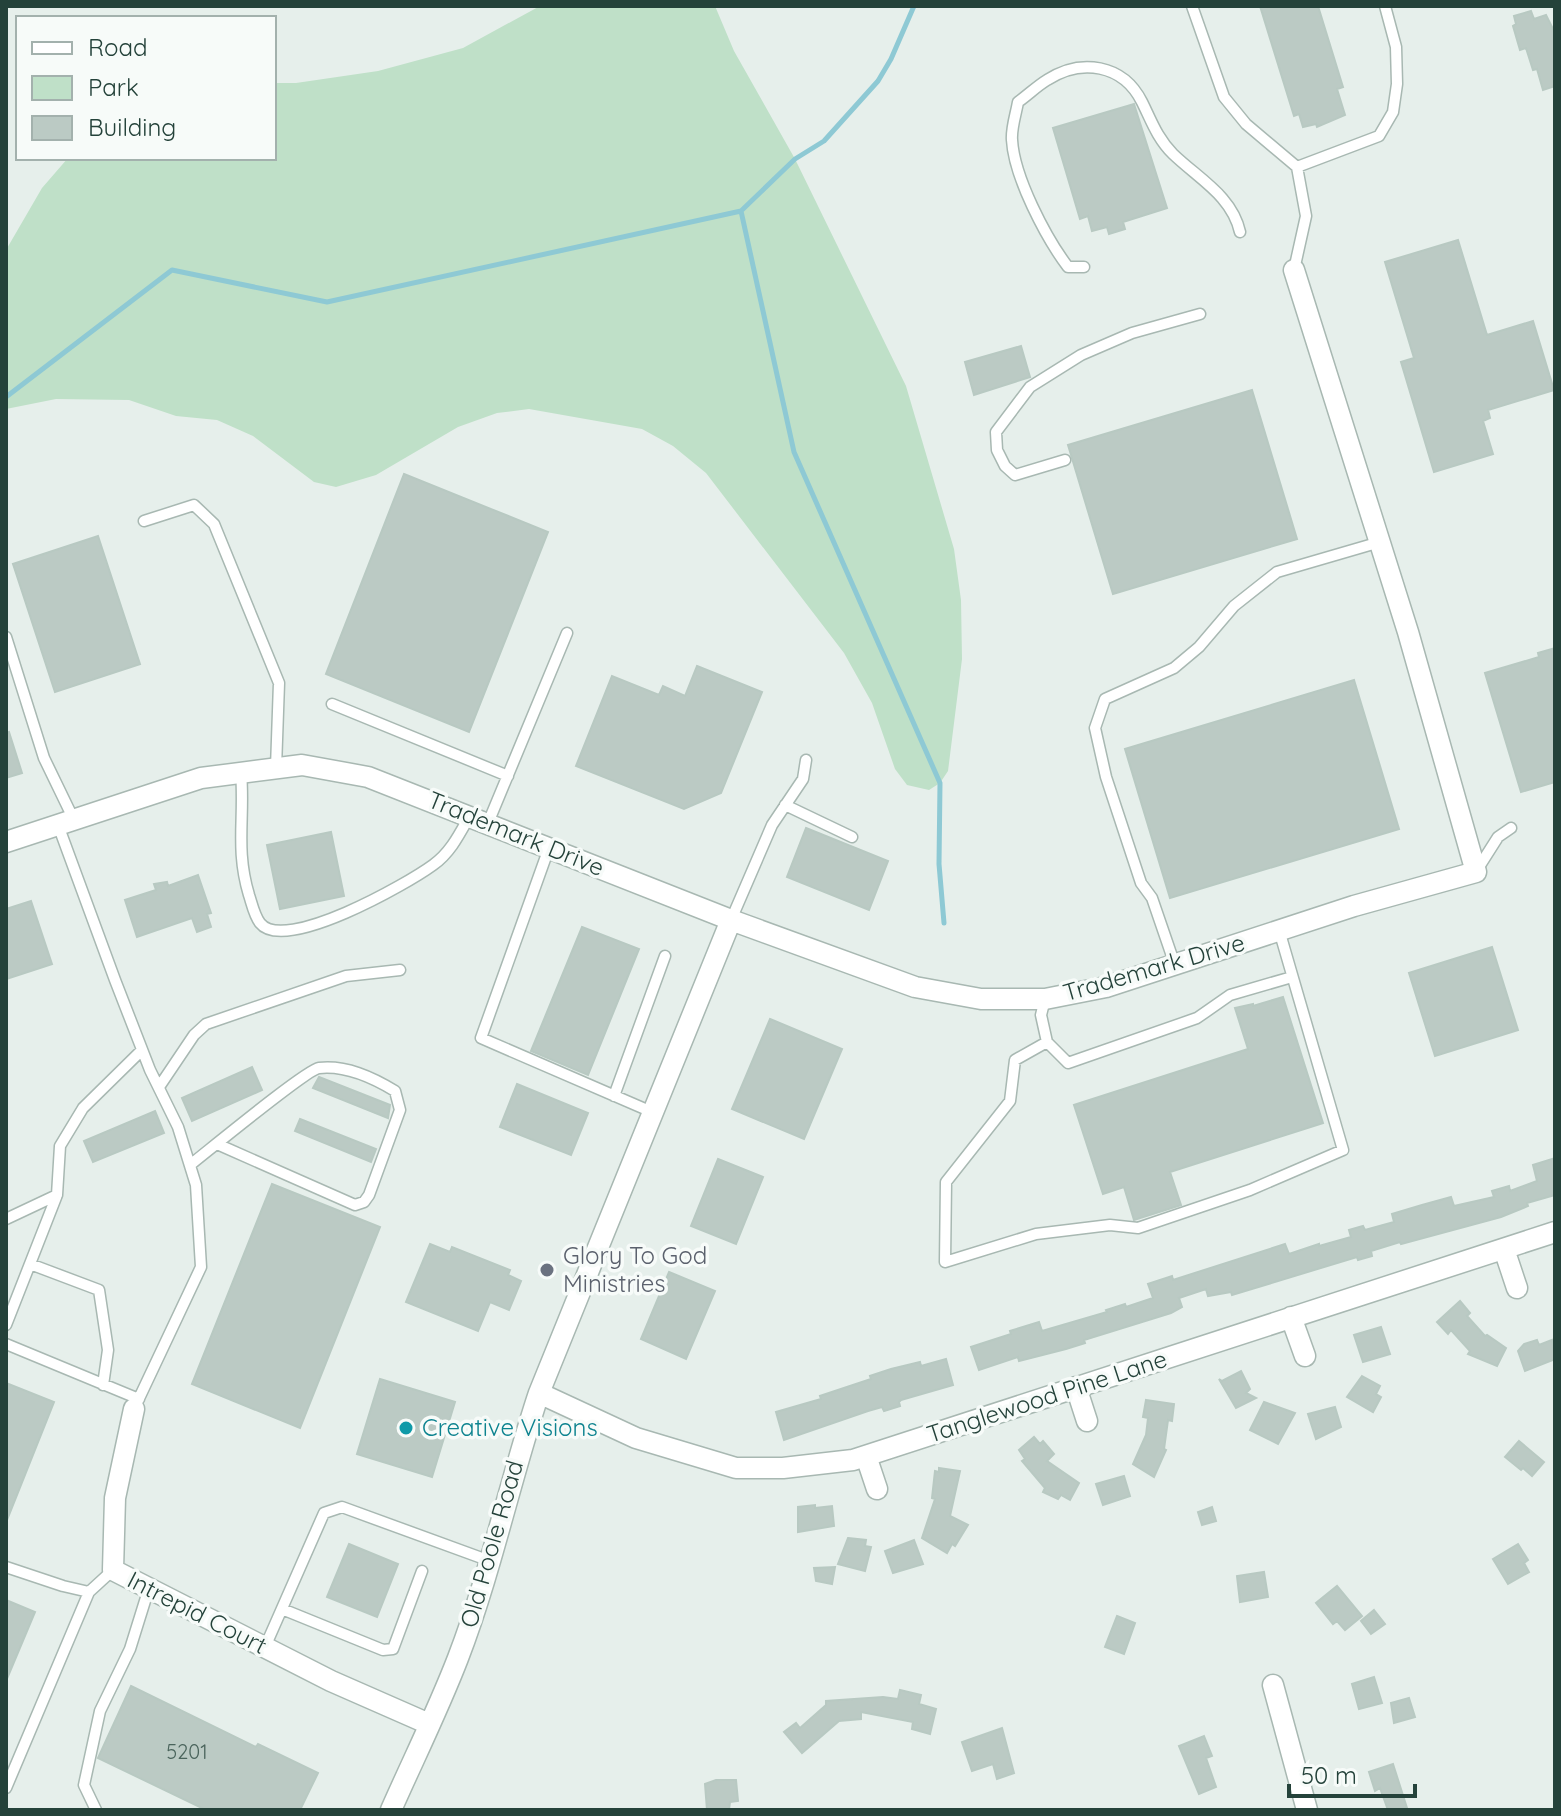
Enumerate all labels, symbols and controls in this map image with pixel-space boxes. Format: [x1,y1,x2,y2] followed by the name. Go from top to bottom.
[16,16,276,160] legend
[88,32,148,62] text: Road
[88,72,139,102] text: Park
[88,112,176,142] text: Building
[424,784,609,882] street label: Trademark Drive
[1059,927,1248,1007] street label: Trademark Drive
[563,1240,707,1298] place label: Glory To God Ministries
[538,1261,556,1279] marker: Glory To God Ministries
[923,1343,1171,1449] street label: Tanglewood Pine Lane
[422,1412,598,1442] place label: Creative Visions
[397,1419,415,1437] marker: Creative Visions
[453,1457,529,1631] street label: Old Poole Road
[123,1564,272,1660] street label: Intrepid Court
[166,1739,208,1764] house number: 5201
[1289,1748,1415,1798] scale bar
[1301,1760,1357,1790] text: 50 m

